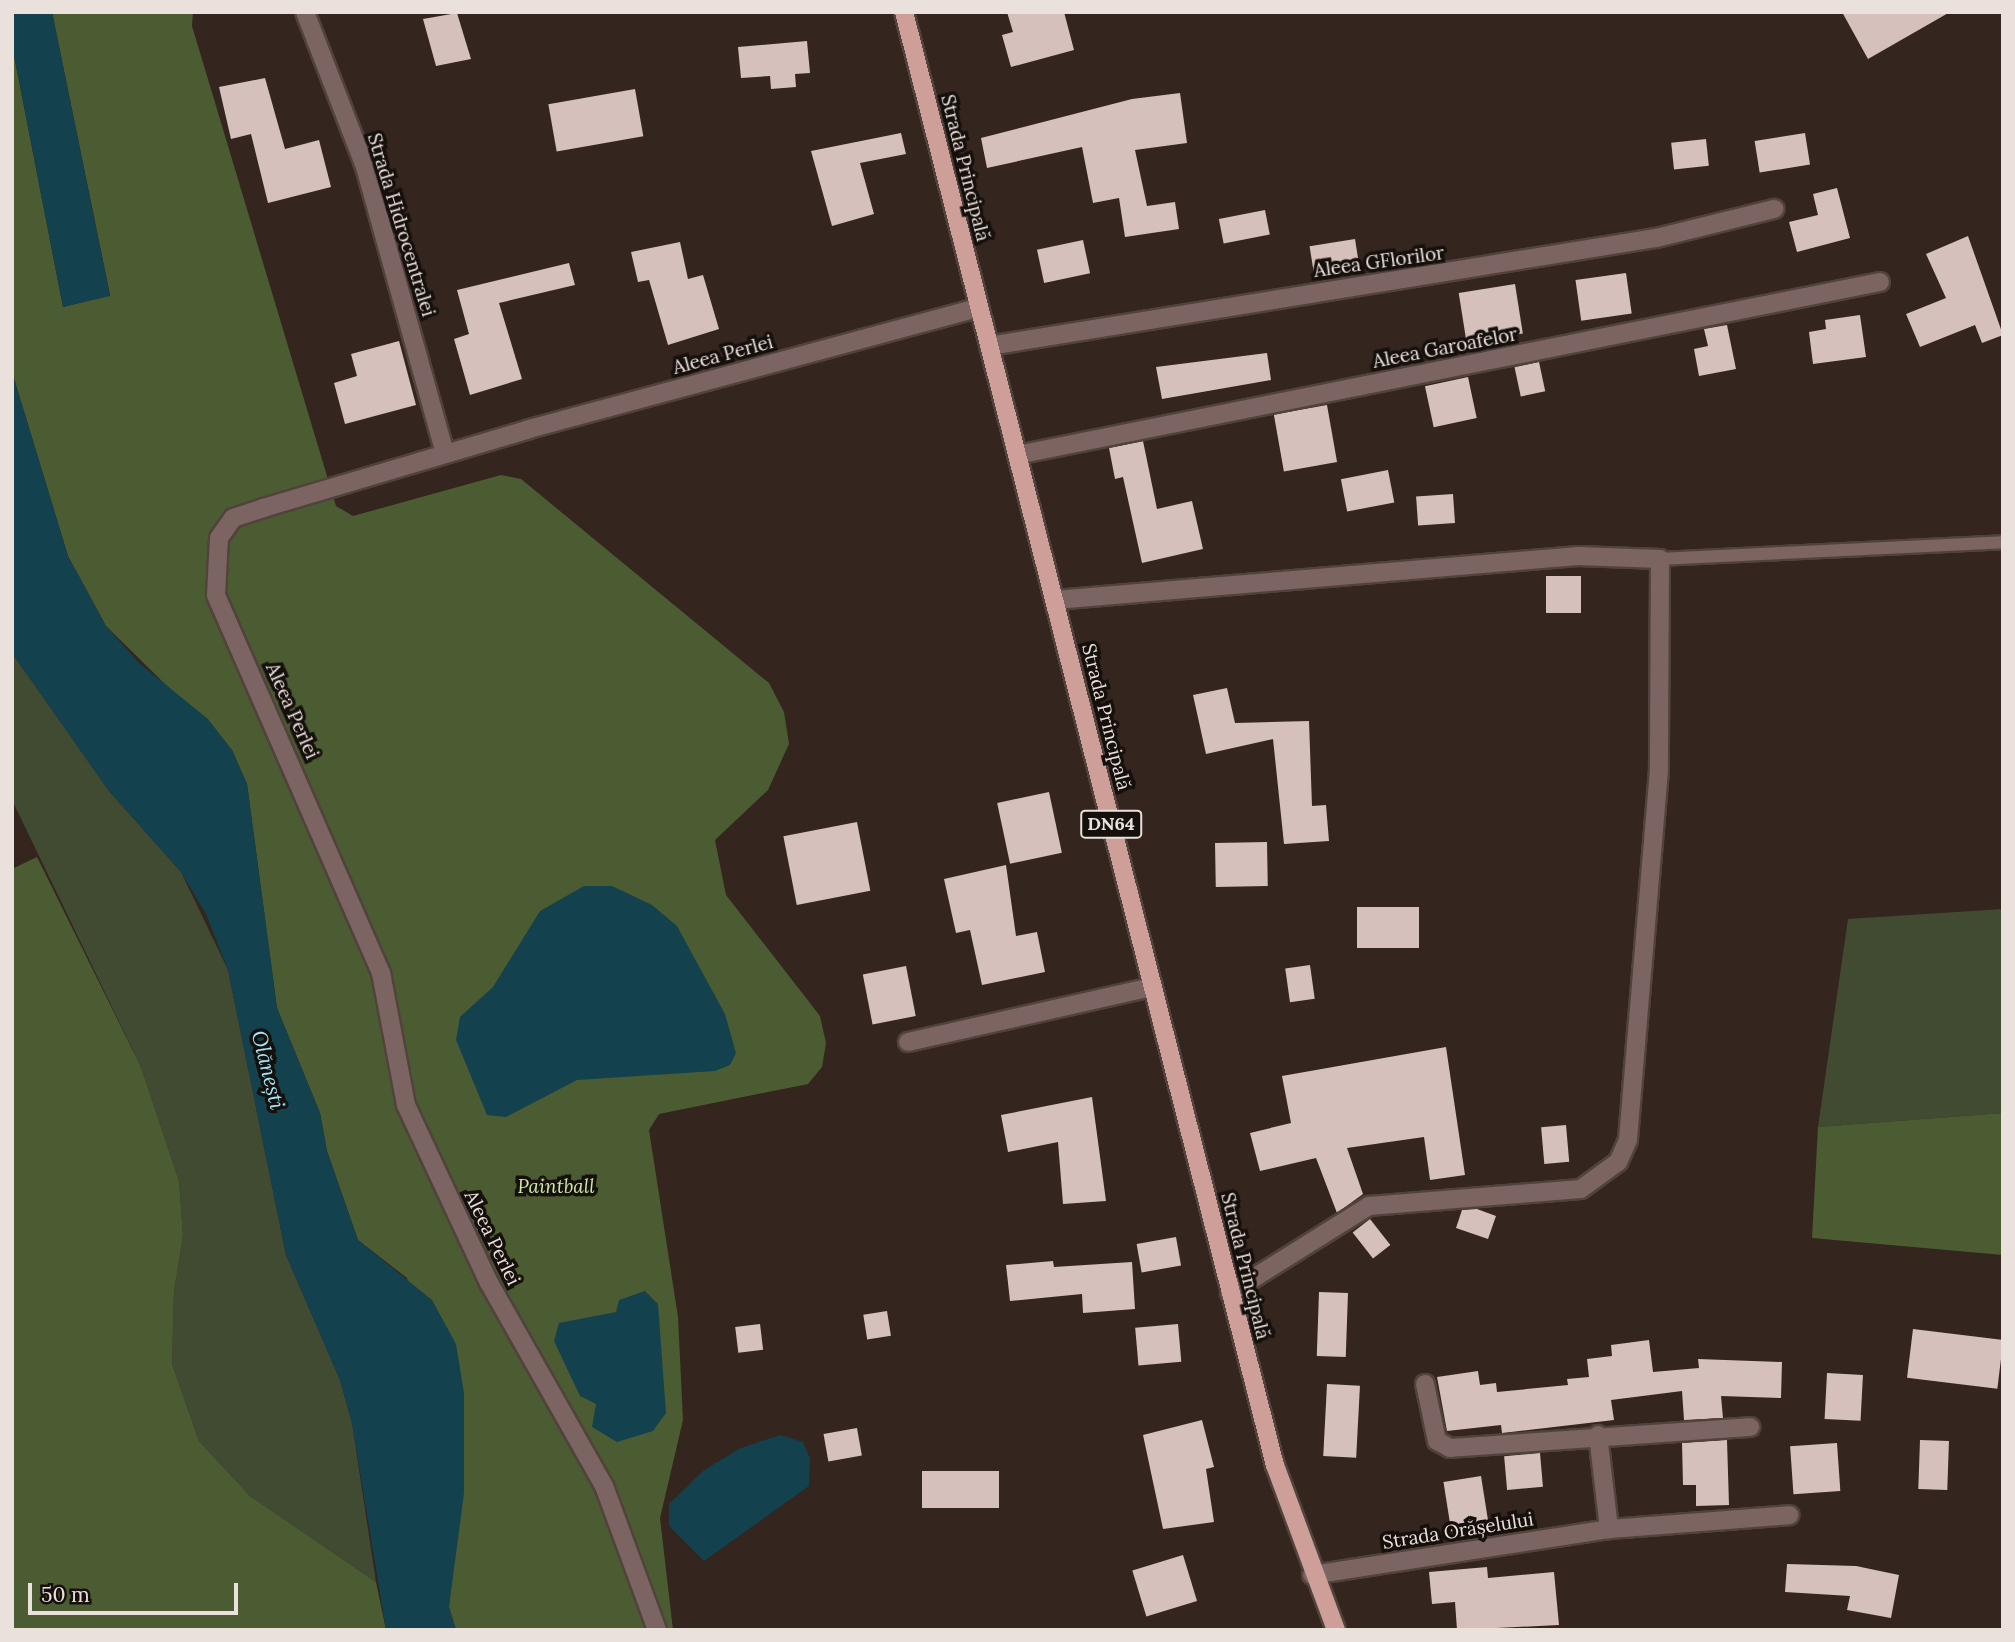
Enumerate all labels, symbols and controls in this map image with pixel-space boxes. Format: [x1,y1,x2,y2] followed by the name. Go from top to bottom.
[936,92,994,244] street label: Strada Principală
[362,131,440,319] street label: Strada Hidrocentralei
[1312,242,1446,282] street label: Aleea GFlorilor
[1371,323,1519,373] street label: Aleea Garoafelor
[670,331,776,379] street label: Aleea Perlei
[1077,641,1135,793] street label: Strada Principală
[261,659,323,763] street label: Aleea Perlei
[1080,810,1142,838] road number: DN64
[246,1028,290,1112] water label: Olănești
[517,1176,595,1198] park label: Paintball
[459,1187,525,1289] street label: Aleea Perlei
[1216,1190,1274,1342] street label: Strada Principală
[1381,1508,1535,1554] street label: Strada Orășelului
[32,1568,242,1612] scale bar
[41,1581,90,1608] text: 50 m

